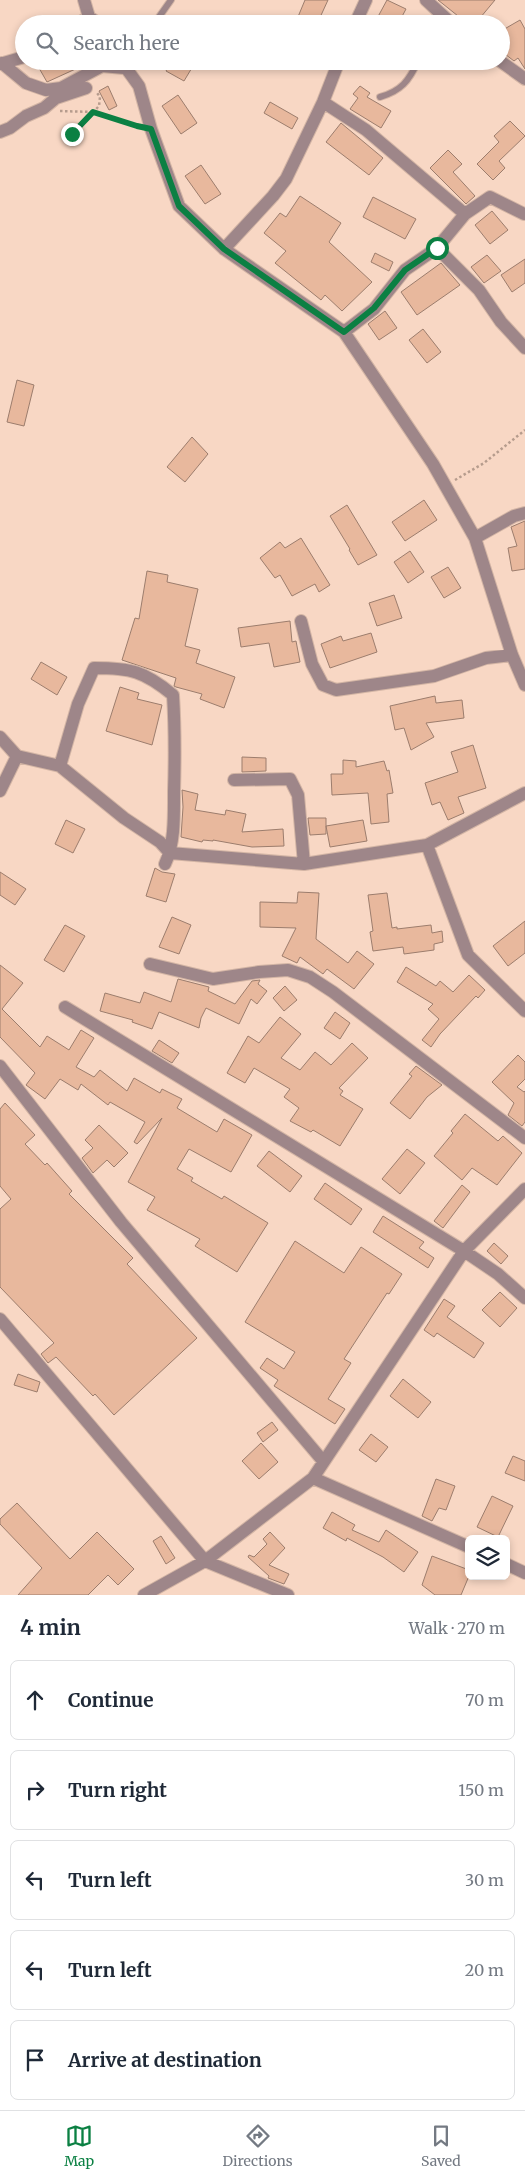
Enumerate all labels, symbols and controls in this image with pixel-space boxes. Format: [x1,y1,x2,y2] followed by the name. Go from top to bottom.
[15,15,510,70] search box
[33,29,61,57] icon: search
[73,31,180,55] text: Search here
[61,123,84,146] route end
[426,237,449,260] route start
[465,1535,510,1580] map controls
[465,1535,510,1580] button: layers
[20,1614,81,1641] text: 4 min
[409,1618,505,1638] text: Walk · 270 m
[21,1686,49,1714] icon: ahead
[68,1688,154,1712] text: Continue
[465,1690,504,1710] text: 70 m
[21,1776,49,1804] icon: right
[68,1778,167,1802] text: Turn right
[458,1780,504,1800] text: 150 m
[21,1866,49,1894] icon: left
[68,1868,152,1892] text: Turn left
[465,1870,504,1890] text: 30 m
[21,1956,49,1984] icon: left
[68,1958,152,1982] text: Turn left
[465,1960,504,1980] text: 20 m
[21,2046,49,2074] icon: arrive
[68,2048,262,2072] text: Arrive at destination
[64,2122,94,2170] tab: Map
[223,2122,293,2170] tab: Directions
[421,2122,461,2170] tab: Saved

